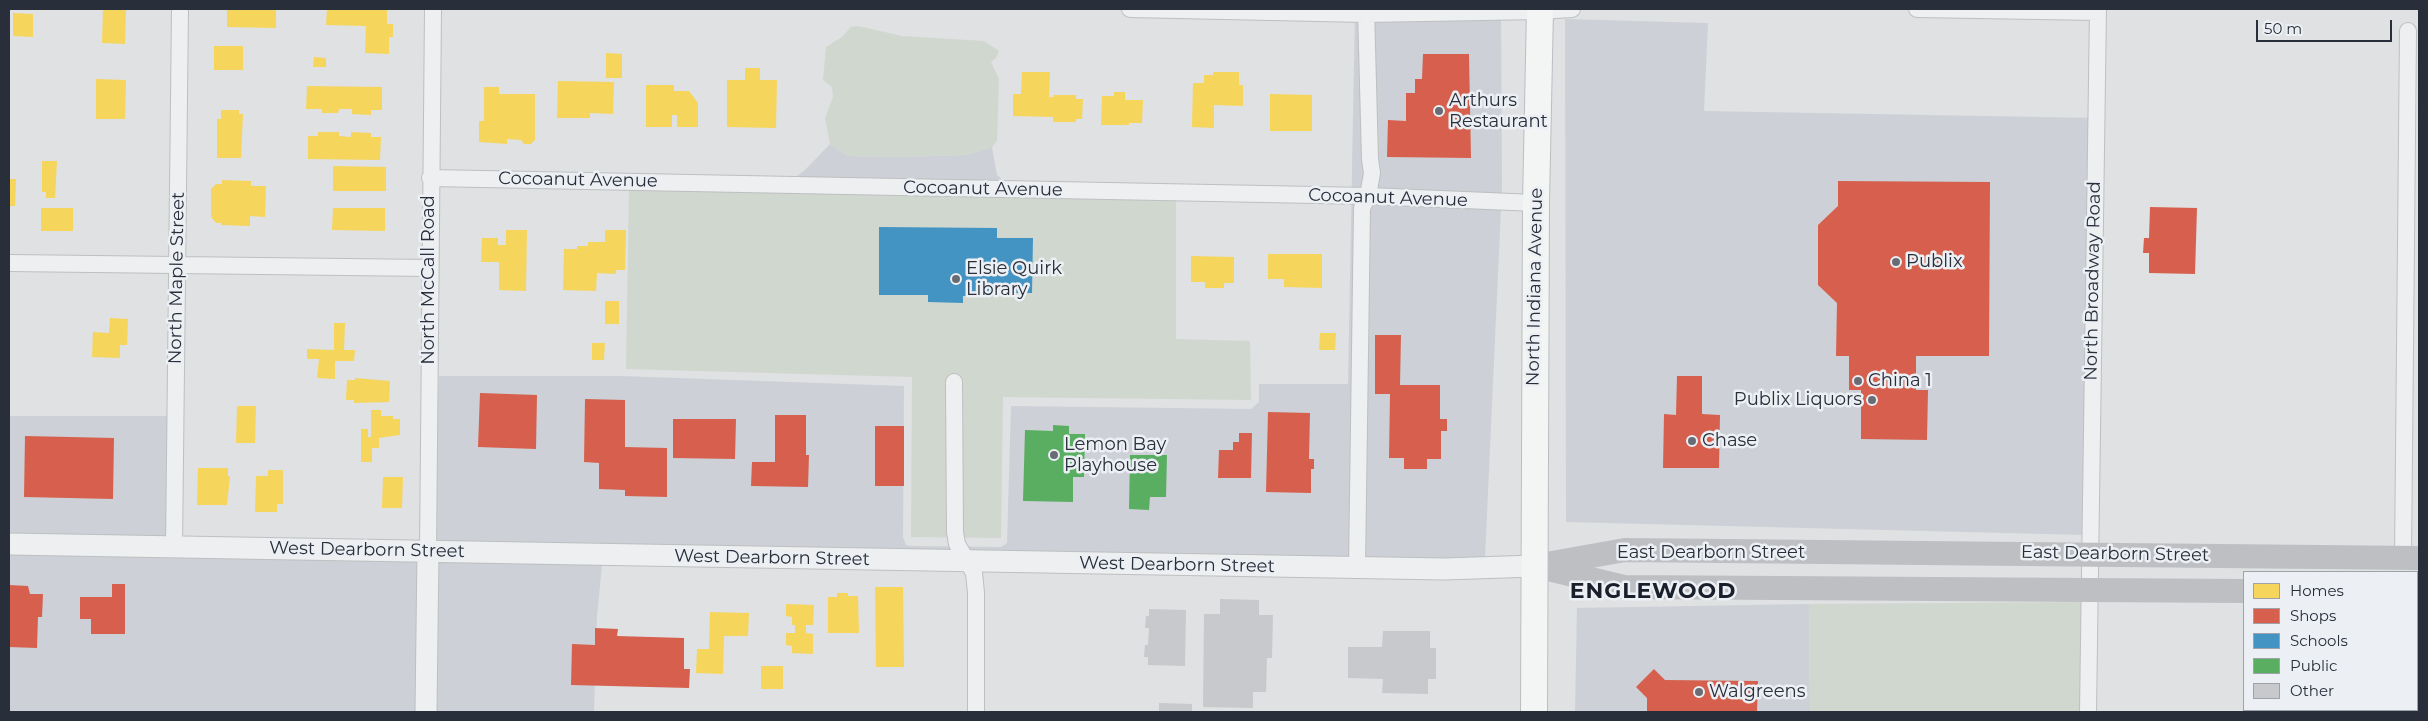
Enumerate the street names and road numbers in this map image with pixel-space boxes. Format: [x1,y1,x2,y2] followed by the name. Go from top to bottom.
[498,168,658,192] street label: Cocoanut Avenue
[903,177,1063,201] street label: Cocoanut Avenue
[2080,181,2106,381] street label: North Broadway Road
[1308,184,1468,212] street label: Cocoanut Avenue
[1522,188,1548,386] street label: North Indiana Avenue
[165,192,189,364] street label: North Maple Street
[418,195,440,365] street label: North McCall Road
[269,537,465,563] street label: West Dearborn Street
[1617,542,1805,564] street label: East Dearborn Street
[2021,542,2209,566] street label: East Dearborn Street
[674,545,870,571] street label: West Dearborn Street
[1079,552,1275,578] street label: West Dearborn Street

